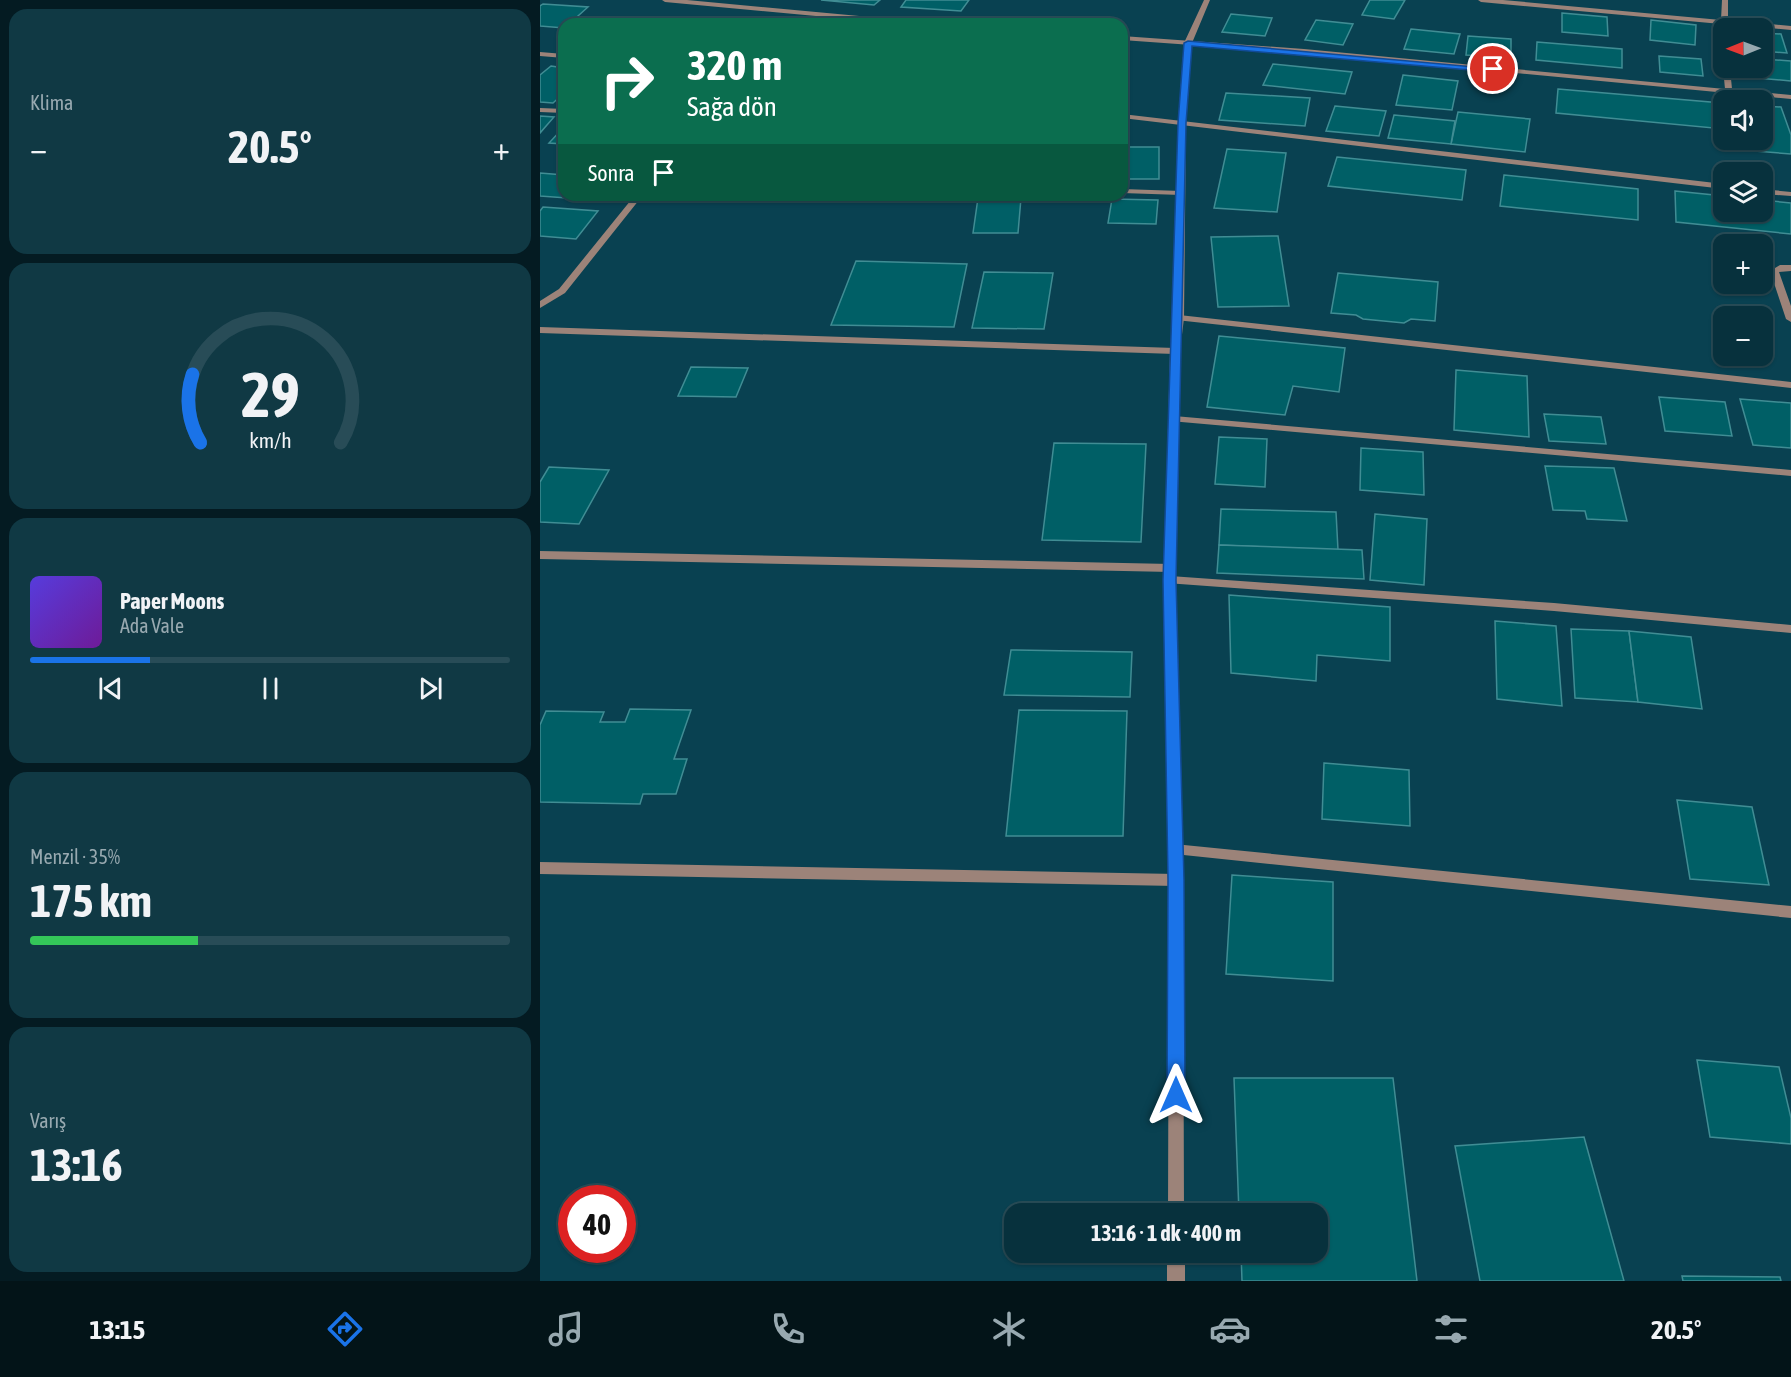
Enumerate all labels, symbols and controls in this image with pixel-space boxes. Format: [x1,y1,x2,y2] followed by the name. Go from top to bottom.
[1713,18,1773,78] north arrow
[1713,18,1773,366] map controls
[687,41,782,89] text: 320 m
[588,42,666,120] icon: right
[1467,43,1518,94] pin
[1476,52,1509,85] icon: arrive
[1713,90,1773,150] button: sound
[30,91,73,114] text: Klima
[687,91,777,122] text: Sağa dön
[228,121,312,173] text: 20.5°
[30,129,47,167] text: −
[493,129,510,167] text: +
[647,156,680,189] icon: arrive
[588,160,635,186] text: Sonra
[1713,162,1773,222] button: layers
[1713,234,1773,294] button: +
[1713,306,1773,366] button: −
[241,359,299,430] text: 29
[249,429,291,454] text: km/h
[120,588,224,614] text: Paper Moons
[120,614,184,637] text: Ada Vale
[94,672,127,705] icon: previous
[254,672,287,705] icon: pause
[414,672,447,705] icon: next
[30,845,120,868] text: Menzil · 35%
[30,875,152,927] text: 175 km
[1144,1063,1208,1127] position arrow
[30,1109,66,1132] text: Varış
[30,1139,123,1191] text: 13:16
[558,1185,636,1263] speed limit sign: 40
[1091,1220,1241,1246] text: 13:16 · 1 dk · 400 m
[324,1308,366,1350] icon: directions
[545,1308,587,1350] icon: music
[767,1308,809,1350] icon: phone
[988,1308,1030,1350] icon: climate
[1209,1308,1251,1350] icon: car
[1430,1308,1472,1350] icon: filters
[90,1314,145,1345] text: 13:15
[1651,1314,1701,1345] text: 20.5°

